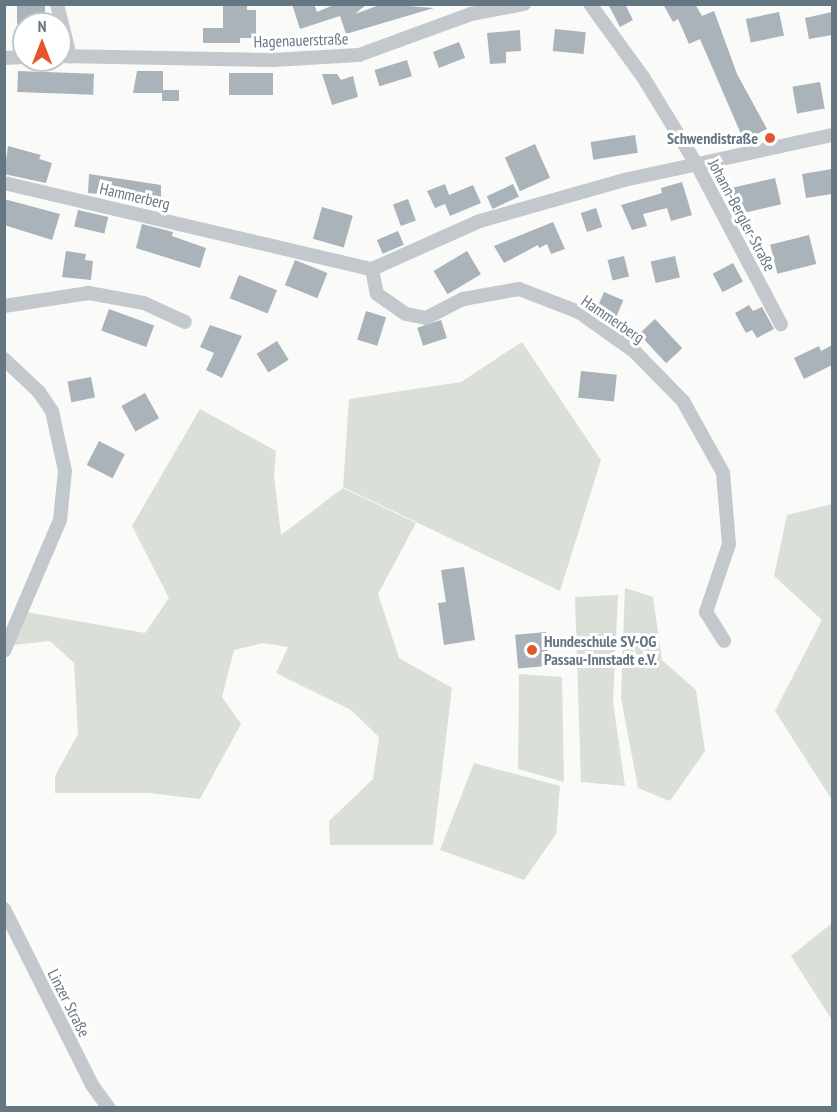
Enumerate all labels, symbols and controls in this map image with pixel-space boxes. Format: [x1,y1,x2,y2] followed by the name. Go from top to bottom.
[12,12,72,72] north arrow
[38,16,46,36] text: N
[253,29,349,51] street label: Hagenauerstraße
[667,128,758,148] place label: Schwendistraße
[763,131,777,145] marker: Schwendistraße
[704,156,780,274] street label: Johann-Bergler-Straße
[98,179,172,213] street label: Hammerberg
[578,291,648,347] street label: Hammerberg
[544,631,657,669] place label: Hundeschule SV-OG Passau-Innstadt e.V.
[525,643,539,657] marker: Hundeschule SV-OG Passau-Innstadt e.V.
[44,966,94,1040] street label: Linzer Straße

